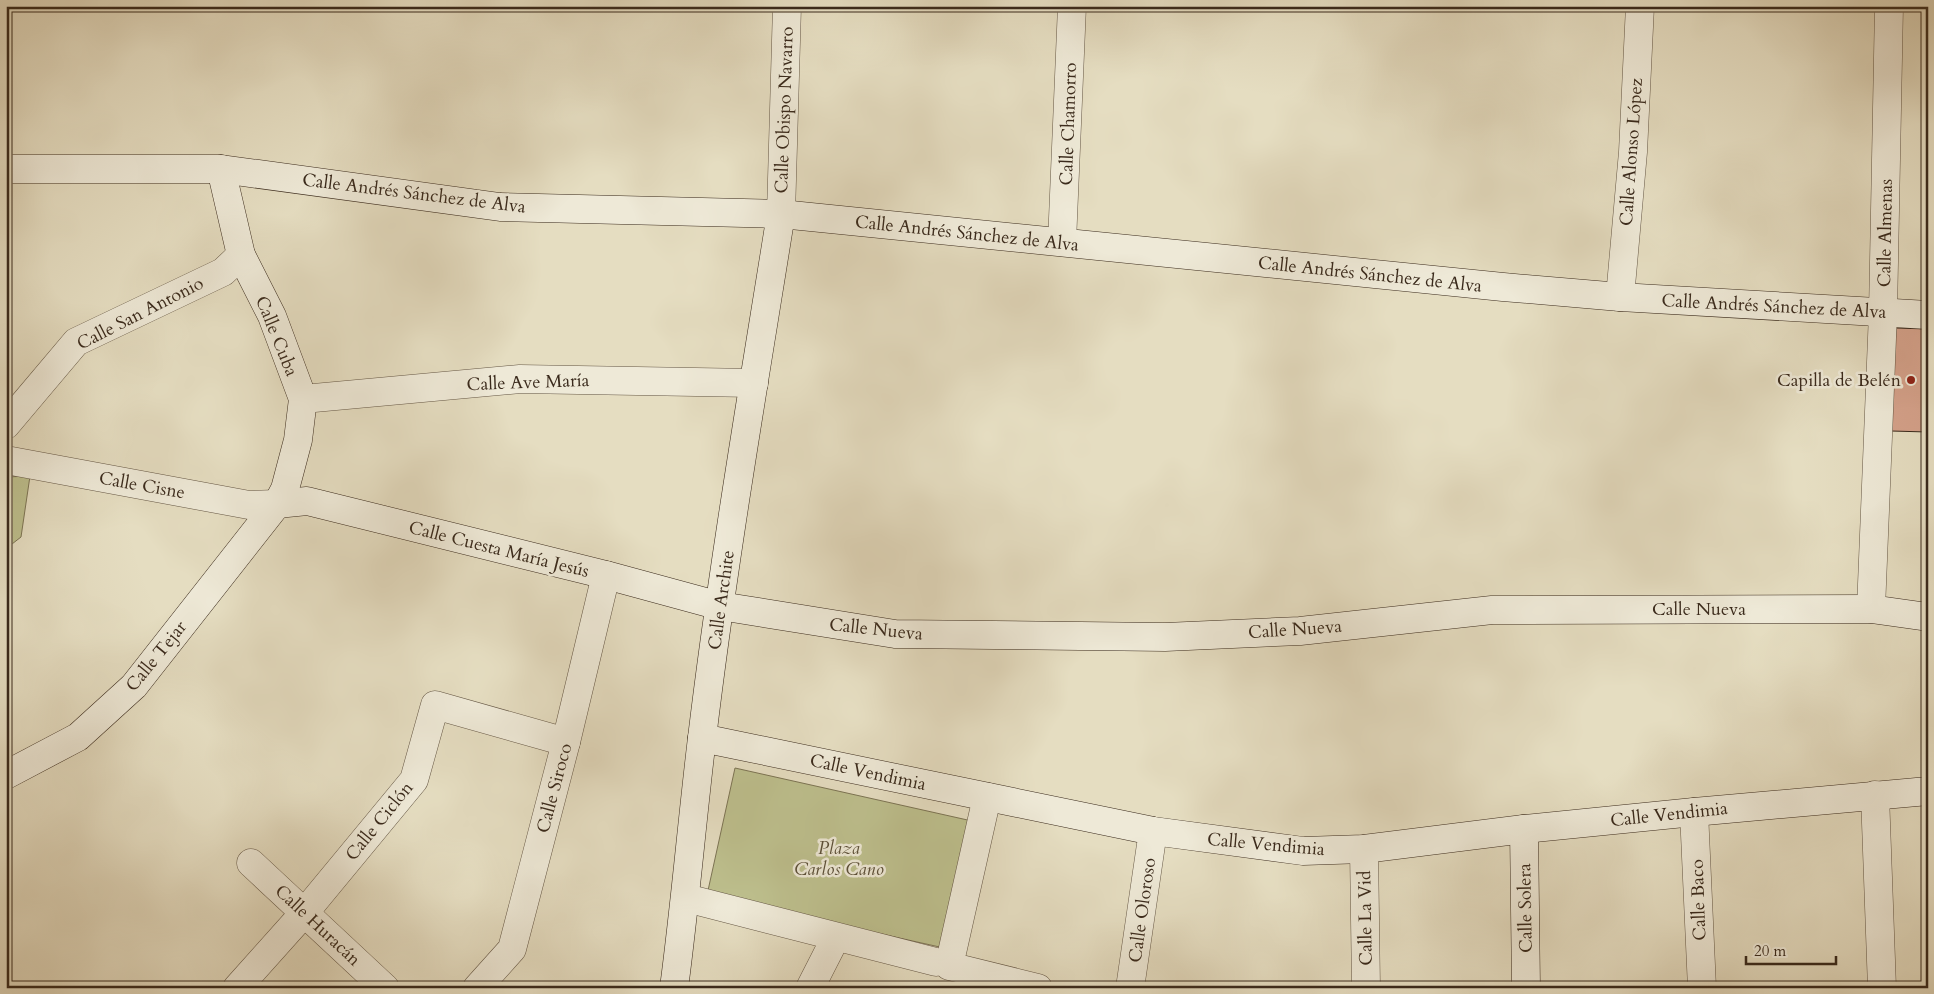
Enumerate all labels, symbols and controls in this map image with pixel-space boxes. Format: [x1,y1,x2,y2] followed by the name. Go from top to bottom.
[769,26,800,194] street label: Calle Obispo Navarro
[1054,62,1083,186] street label: Calle Chamorro
[1614,77,1649,227] street label: Calle Alonso López
[301,167,527,220] street label: Calle Andrés Sánchez de Alva
[1872,179,1899,287] street label: Calle Almenas
[854,209,1080,258] street label: Calle Andrés Sánchez de Alva
[1257,250,1483,299] street label: Calle Andrés Sánchez de Alva
[73,271,208,356] street label: Calle San Antonio
[1661,288,1887,325] street label: Calle Andrés Sánchez de Alva
[249,292,304,380] street label: Calle Cuba
[466,368,590,397] street label: Calle Ave María
[1777,368,1902,393] place label: Capilla de Belén
[1905,374,1917,386] marker: Capilla de Belén
[97,466,187,505] street label: Calle Cisne
[406,515,592,584] street label: Calle Cuesta María Jesús
[702,549,741,651] street label: Calle Archite
[1652,597,1746,622] street label: Calle Nueva
[828,612,924,647] street label: Calle Nueva
[1247,614,1343,645] street label: Calle Nueva
[120,615,193,697] street label: Calle Tejar
[530,740,579,836] street label: Calle Siroco
[808,748,928,797] street label: Calle Vendimia
[340,776,420,866] street label: Calle Ciclón
[1609,796,1729,833] street label: Calle Vendimia
[1206,827,1326,862] street label: Calle Vendimia
[794,836,884,882] park label: Plaza Carlos Cano
[1123,856,1162,964] street label: Calle Oloroso
[1685,858,1712,941] street label: Calle Baco
[1512,863,1539,953] street label: Calle Solera
[1352,870,1379,966] street label: Calle La Vid
[269,879,367,972] street label: Calle Huracán
[1746,934,1836,966] scale bar
[1754,941,1786,961] text: 20 m

